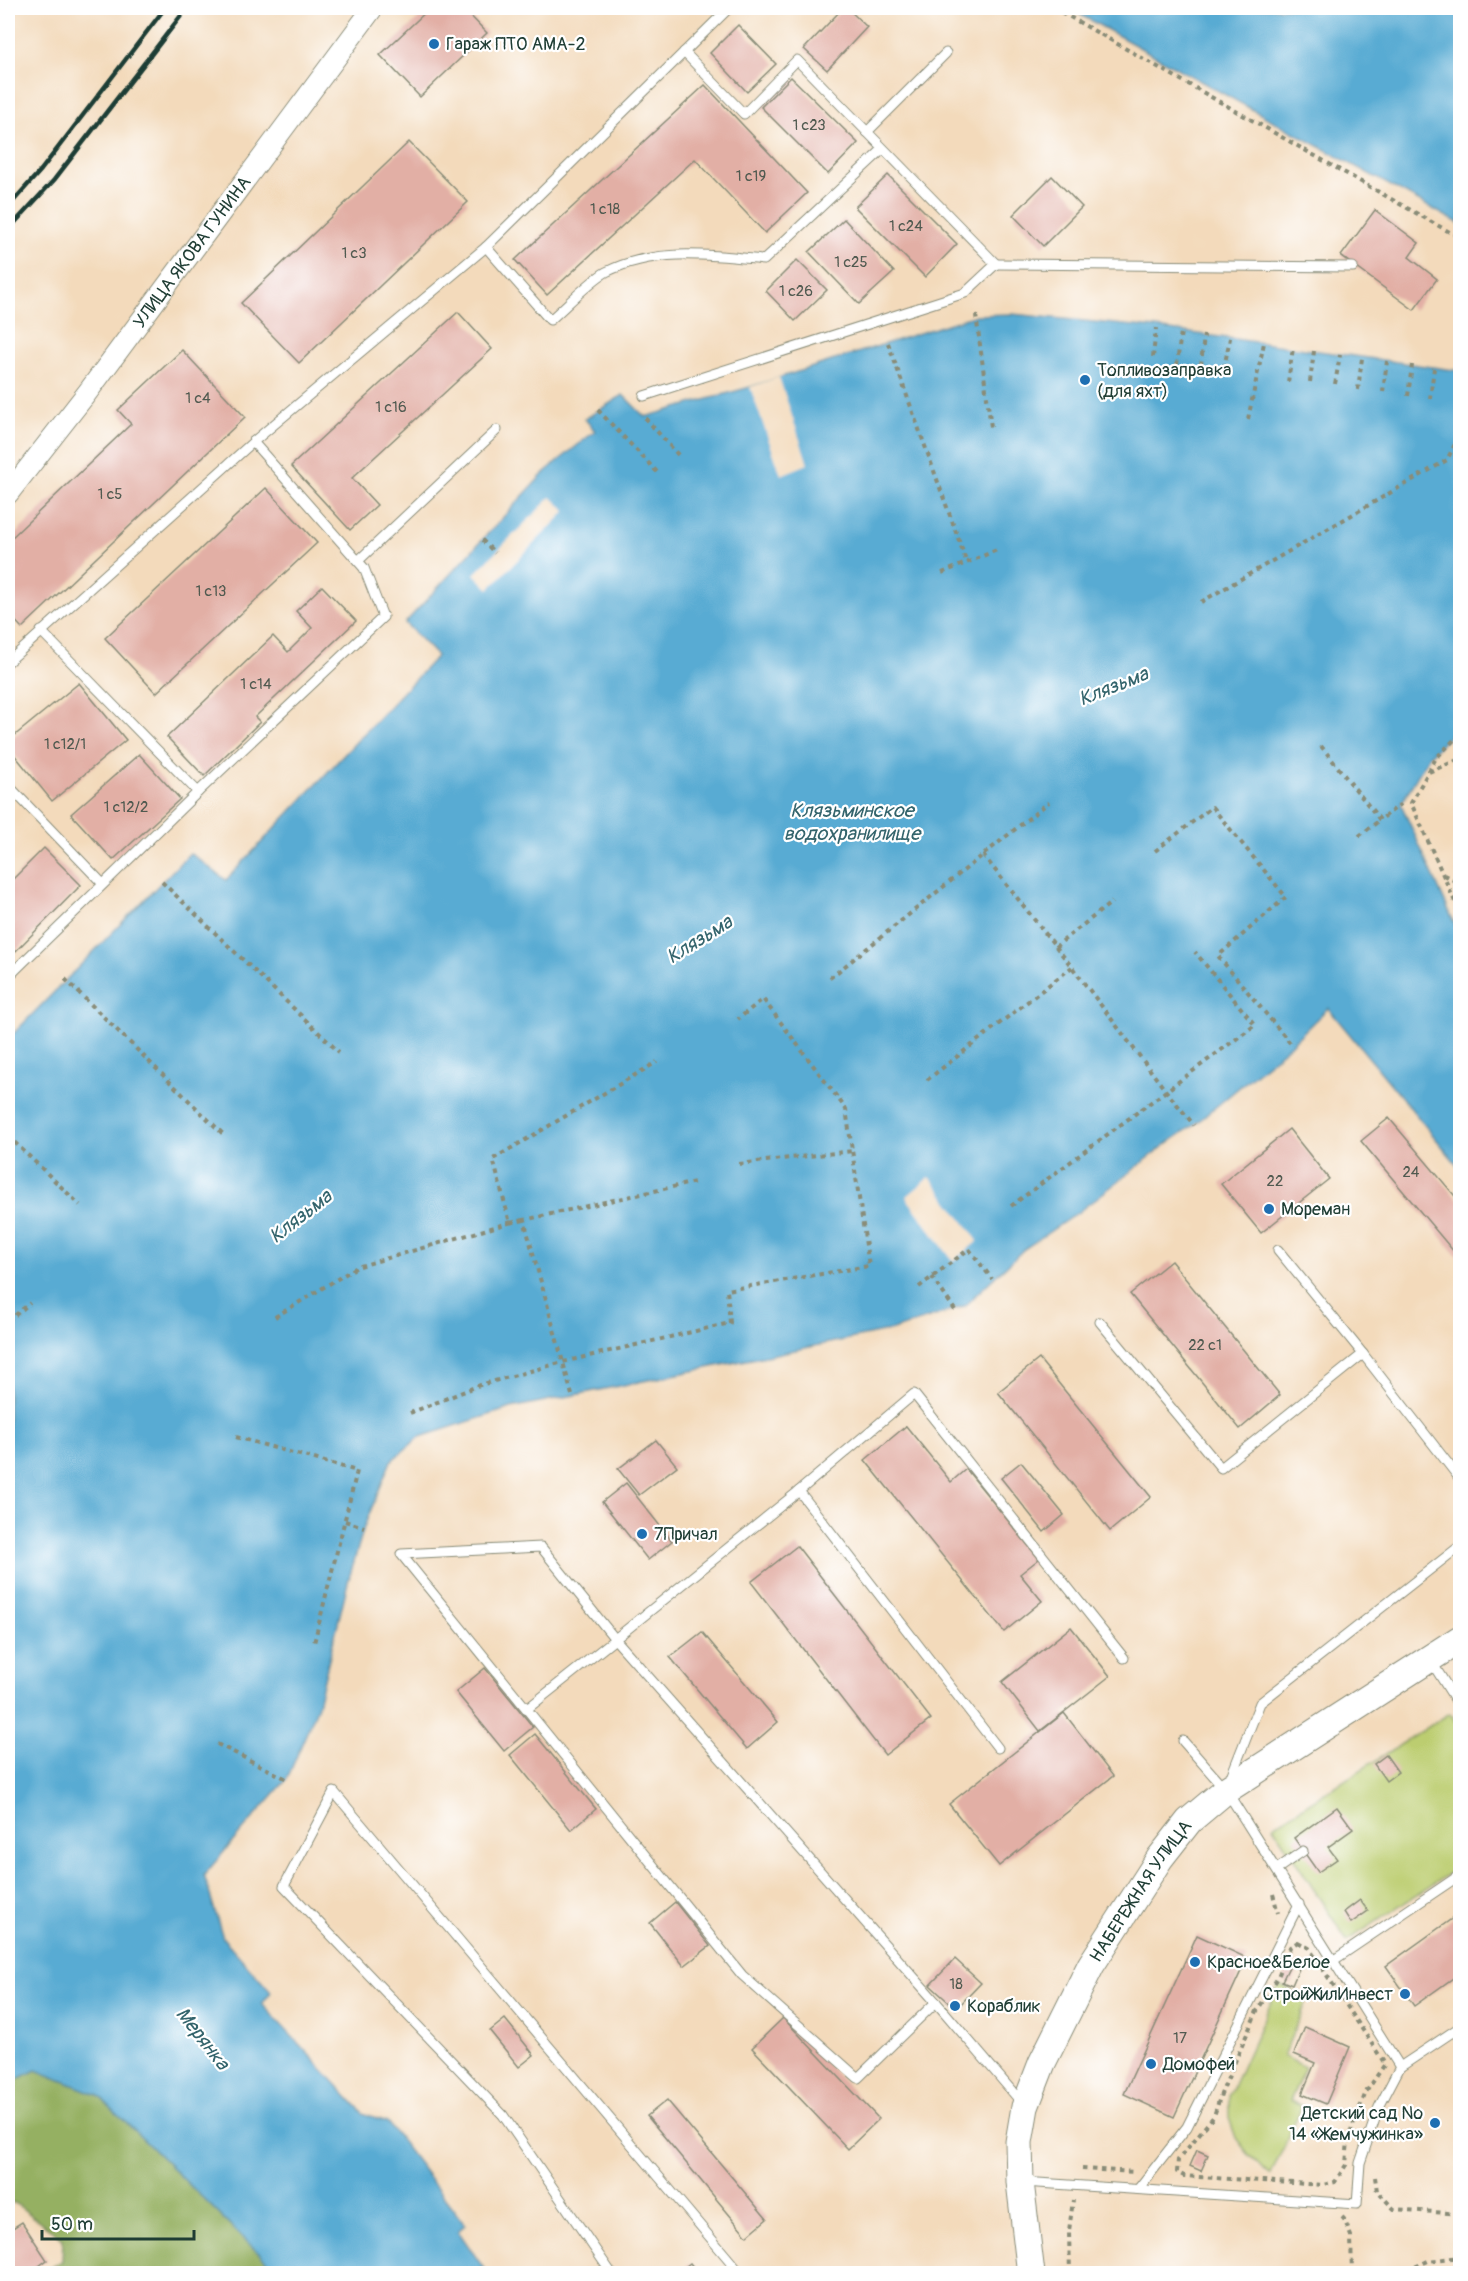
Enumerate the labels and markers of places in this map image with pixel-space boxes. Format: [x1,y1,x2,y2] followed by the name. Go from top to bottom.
[446,33,585,56] place label: Гараж ПТО АМА-2
[427,37,441,51] marker: Гараж ПТО АМА-2
[1097,359,1231,403] place label: Топливозаправка (для яхт)
[1078,373,1092,387] marker: Топливозаправка (для яхт)
[1281,1198,1350,1221] place label: Мореман
[1262,1202,1276,1216] marker: Мореман
[654,1523,718,1546] place label: 7Причал
[635,1527,649,1541] marker: 7Причал
[1207,1951,1330,1974] place label: Красное&Белое
[1188,1955,1202,1969] marker: Красное&Белое
[1262,1983,1393,2006] place label: СтройЖилИнвест
[1398,1987,1412,2001] marker: СтройЖилИнвест
[967,1995,1040,2018] place label: Кораблик
[948,1999,962,2013] marker: Кораблик
[1162,2053,1235,2076] place label: Домофей
[1144,2057,1158,2071] marker: Домофей
[1289,2102,1423,2146] place label: Детский сад № 14 «Жемчужинка»
[1428,2116,1442,2130] marker: Детский сад № 14 «Жемчужинка»

